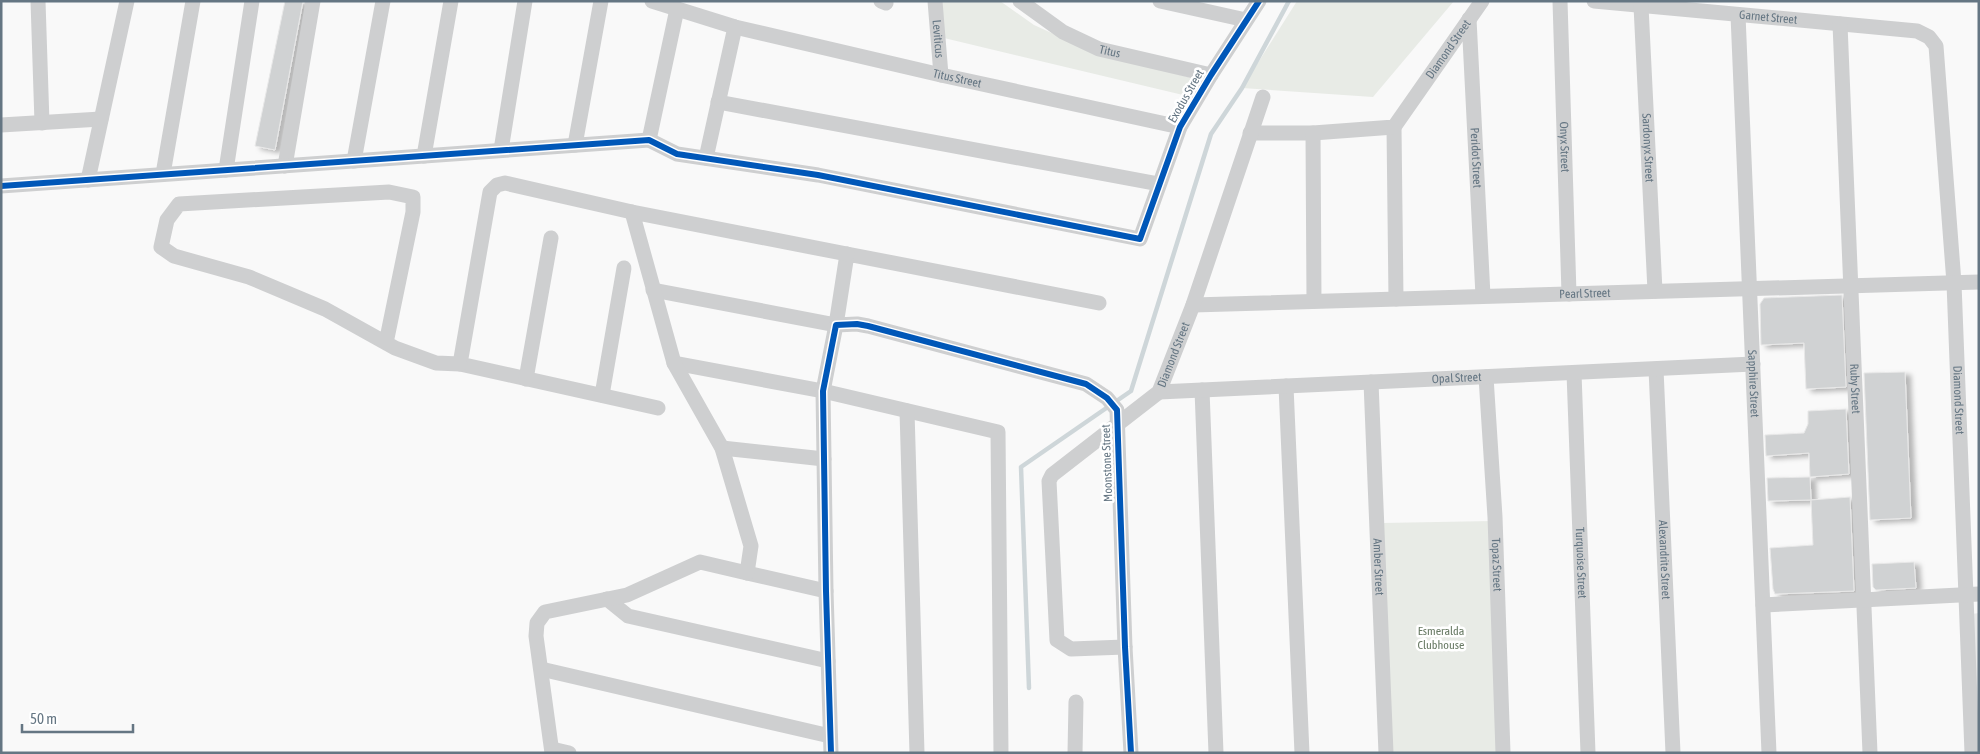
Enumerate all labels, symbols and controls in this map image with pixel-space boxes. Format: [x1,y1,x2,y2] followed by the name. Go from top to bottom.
[1739,8,1798,27] street label: Garnet Street
[1423,17,1474,82] street label: Diamond Street
[930,19,947,59] street label: Leviticus
[1098,42,1122,61] street label: Titus
[931,66,983,91] street label: Titus Street
[1165,66,1207,125] street label: Exodus Street
[1639,113,1657,183] street label: Sardonyx Street
[1557,121,1572,173] street label: Onyx Street
[1468,127,1485,189] street label: Peridot Street
[1559,286,1611,301] street label: Pearl Street
[1154,320,1193,389] street label: Diamond Street
[1745,350,1762,418] street label: Sapphire Street
[1847,363,1863,415] street label: Ruby Street
[1950,365,1967,435] street label: Diamond Street
[1432,370,1482,386] street label: Opal Street
[1099,423,1115,502] street label: Moonstone Street
[1656,520,1673,600] street label: Alexandrite Street
[1573,527,1589,599] street label: Turquoise Street
[1370,538,1387,596] street label: Amber Street
[1489,538,1505,592] street label: Topaz Street
[1417,624,1465,652] park label: Esmeralda Clubhouse
[22,702,134,734] scale bar
[30,710,57,727] text: 50 m

